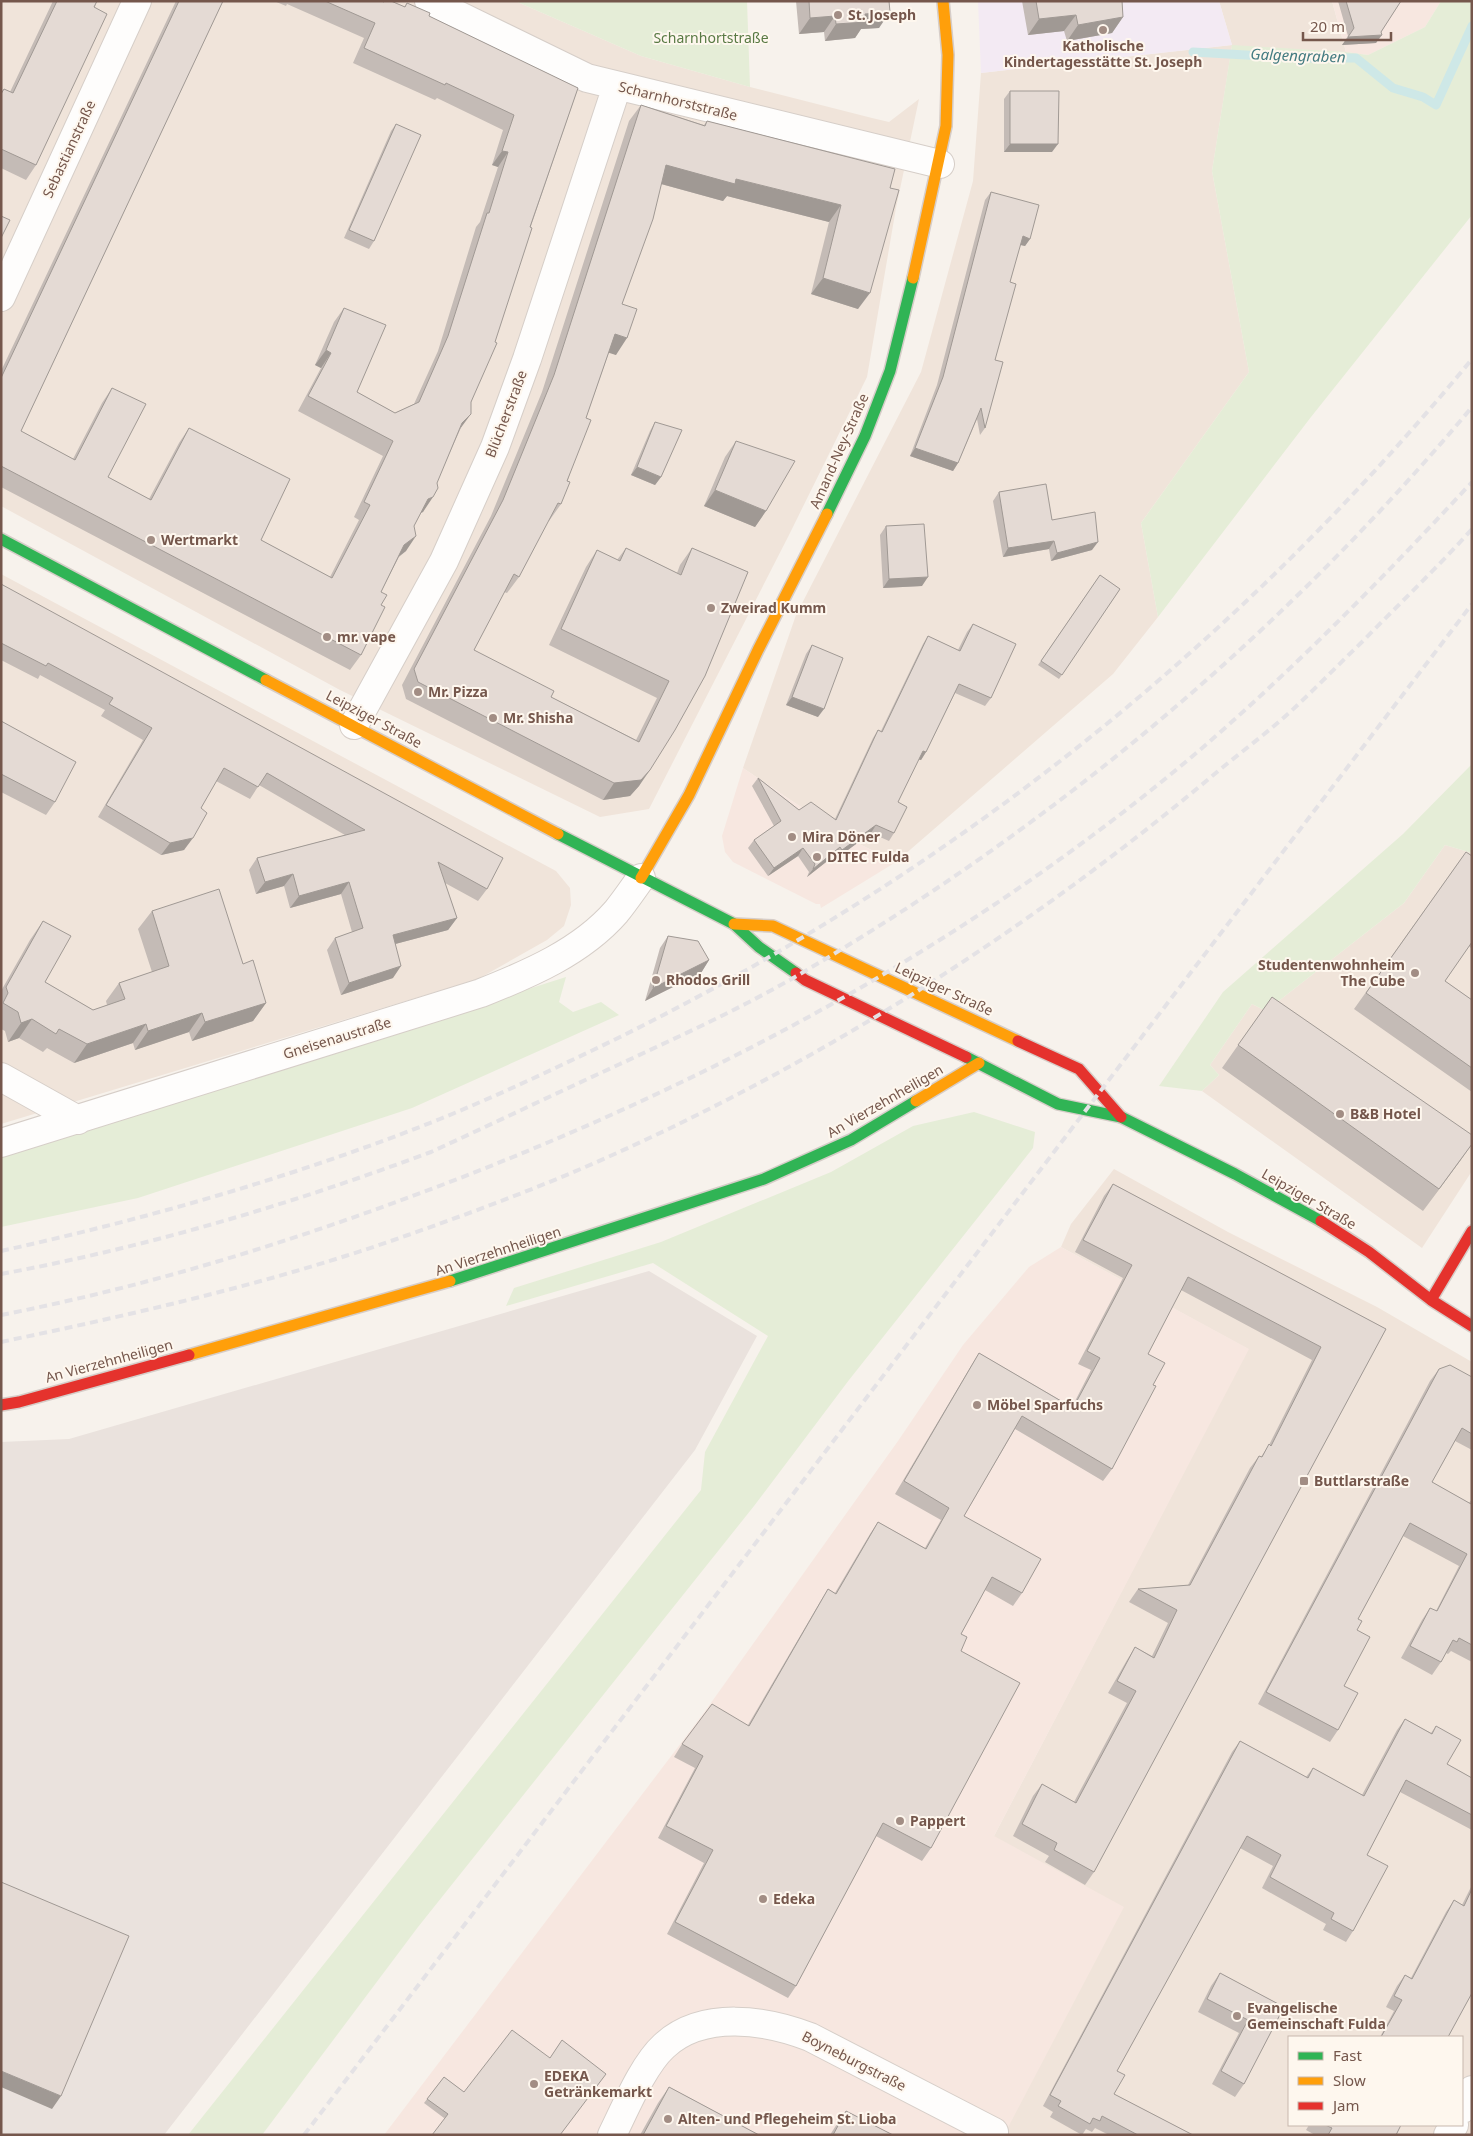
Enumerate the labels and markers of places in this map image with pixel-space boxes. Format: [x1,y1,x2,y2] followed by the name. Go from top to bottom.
[848,5,916,24] place label: St. Joseph
[832,9,844,21] marker: St. Joseph
[1097,24,1109,36] marker: Katholische Kindertagesstätte St. Joseph
[1004,36,1202,71] place label: Katholische Kindertagesstätte St. Joseph
[161,530,238,549] place label: Wertmarkt
[145,534,157,546] marker: Wertmarkt
[721,598,826,617] place label: Zweirad Kumm
[705,602,717,614] marker: Zweirad Kumm
[337,627,396,646] place label: mr. vape
[321,631,333,643] marker: mr. vape
[428,682,488,701] place label: Mr. Pizza
[412,686,424,698] marker: Mr. Pizza
[503,708,573,727] place label: Mr. Shisha
[487,712,499,724] marker: Mr. Shisha
[802,827,881,846] place label: Mira Döner
[786,831,798,843] marker: Mira Döner
[827,847,909,866] place label: DITEC Fulda
[811,851,823,863] marker: DITEC Fulda
[1258,955,1405,990] place label: Studentenwohnheim The Cube
[1409,967,1421,979] marker: Studentenwohnheim The Cube
[666,970,750,989] place label: Rhodos Grill
[650,974,662,986] marker: Rhodos Grill
[1350,1104,1421,1123] place label: B&B Hotel
[1334,1108,1346,1120] marker: B&B Hotel
[987,1395,1103,1414] place label: Möbel Sparfuchs
[971,1399,983,1411] marker: Möbel Sparfuchs
[1314,1471,1409,1490] place label: Buttlarstraße
[1298,1475,1310,1487] marker: Buttlarstraße
[910,1811,965,1830] place label: Pappert
[894,1815,906,1827] marker: Pappert
[773,1889,815,1908] place label: Edeka
[757,1893,769,1905] marker: Edeka
[1247,1998,1386,2033] place label: Evangelische Gemeinschaft Fulda
[1231,2010,1243,2022] marker: Evangelische Gemeinschaft Fulda
[544,2066,652,2101] place label: EDEKA Getränkemarkt
[528,2078,540,2090] marker: EDEKA Getränkemarkt
[678,2109,896,2128] place label: Alten- und Pflegeheim St. Lioba
[662,2113,674,2125] marker: Alten- und Pflegeheim St. Lioba

